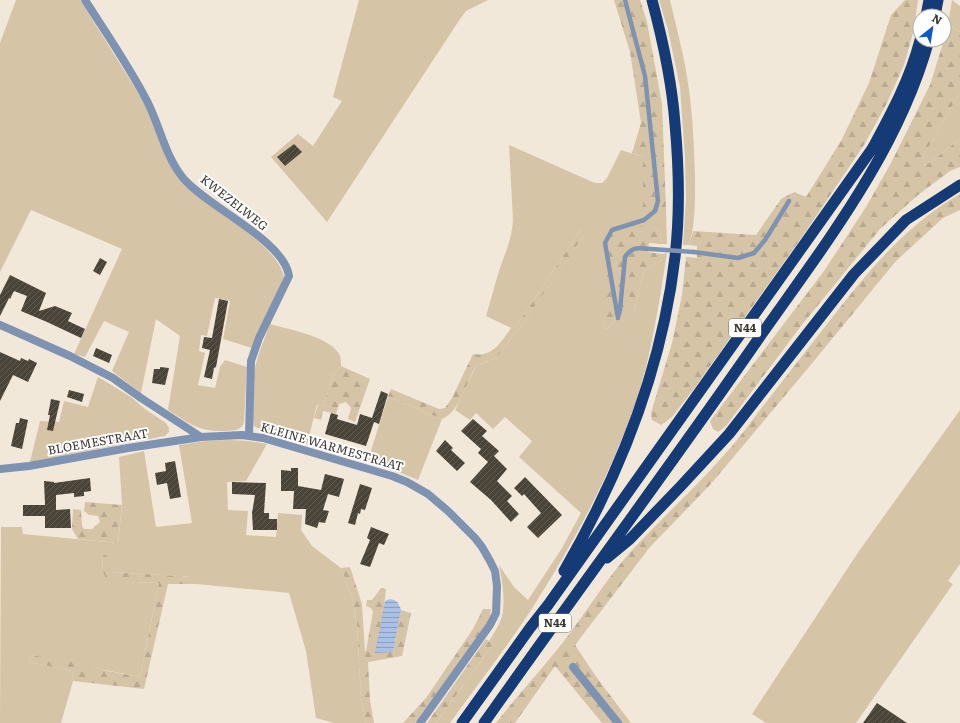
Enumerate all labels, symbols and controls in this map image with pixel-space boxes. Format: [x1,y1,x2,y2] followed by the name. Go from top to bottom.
[912,8,952,48] north arrow
[930,9,945,28] text: N
[197,170,272,234] street label: KWEZELWEG
[729,319,761,337] road number: N44
[259,417,406,475] street label: KLEINE WARMESTRAAT
[46,423,150,459] street label: BLOEMESTRAAT
[539,614,571,632] road number: N44

